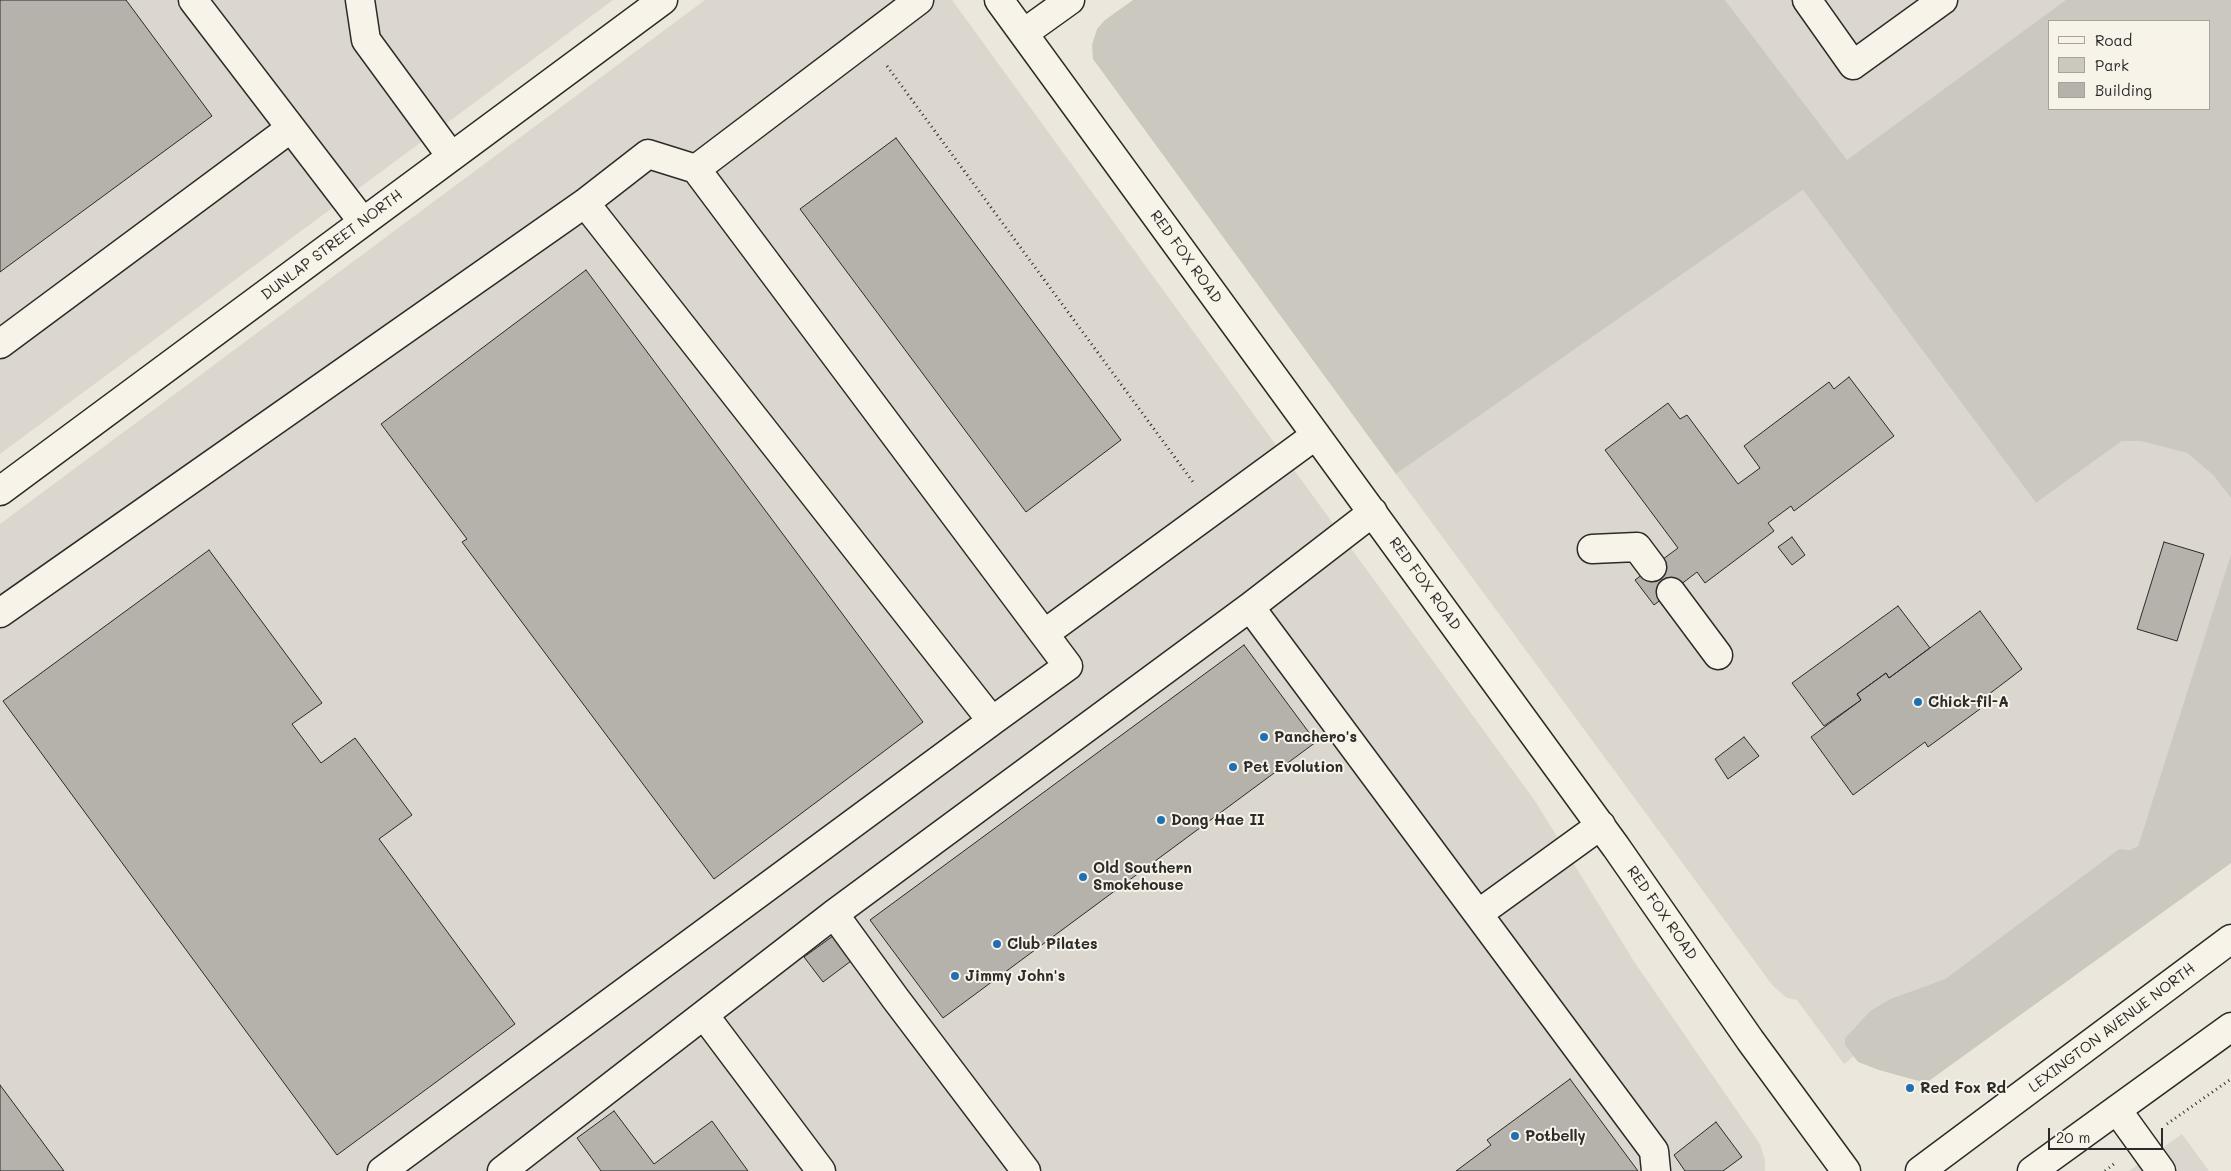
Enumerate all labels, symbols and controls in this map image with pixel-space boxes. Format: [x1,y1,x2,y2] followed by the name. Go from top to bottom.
[2048,20,2211,110] legend
[2095,30,2132,50] text: Road
[2095,55,2129,75] text: Park
[2095,80,2152,100] text: Building
[258,186,406,304] street label: DUNLAP STREET NORTH
[1146,207,1226,307] street label: RED FOX ROAD
[1385,534,1465,634] street label: RED FOX ROAD
[1928,693,2009,711] place label: Chick-fil-A
[1912,696,1924,708] marker: Chick-fil-A
[1274,728,1357,746] place label: Panchero's
[1258,731,1270,743] marker: Panchero's
[1243,758,1343,776] place label: Pet Evolution
[1227,761,1239,773] marker: Pet Evolution
[1171,811,1265,829] place label: Dong Hae II
[1155,814,1167,826] marker: Dong Hae II
[1093,859,1192,894] place label: Old Southern Smokehouse
[1623,863,1701,963] street label: RED FOX ROAD
[1077,871,1089,883] marker: Old Southern Smokehouse
[1007,935,1097,953] place label: Club Pilates
[991,938,1003,950] marker: Club Pilates
[2025,959,2199,1097] street label: LEXINGTON AVENUE NORTH
[965,967,1065,985] place label: Jimmy John's
[949,970,961,982] marker: Jimmy John's
[1920,1079,2006,1097] place label: Red Fox Rd
[1904,1082,1916,1094] marker: Red Fox Rd
[2051,1118,2166,1150] scale bar
[1525,1127,1586,1145] place label: Potbelly
[2056,1127,2090,1147] text: 20 m
[1509,1130,1521,1142] marker: Potbelly

